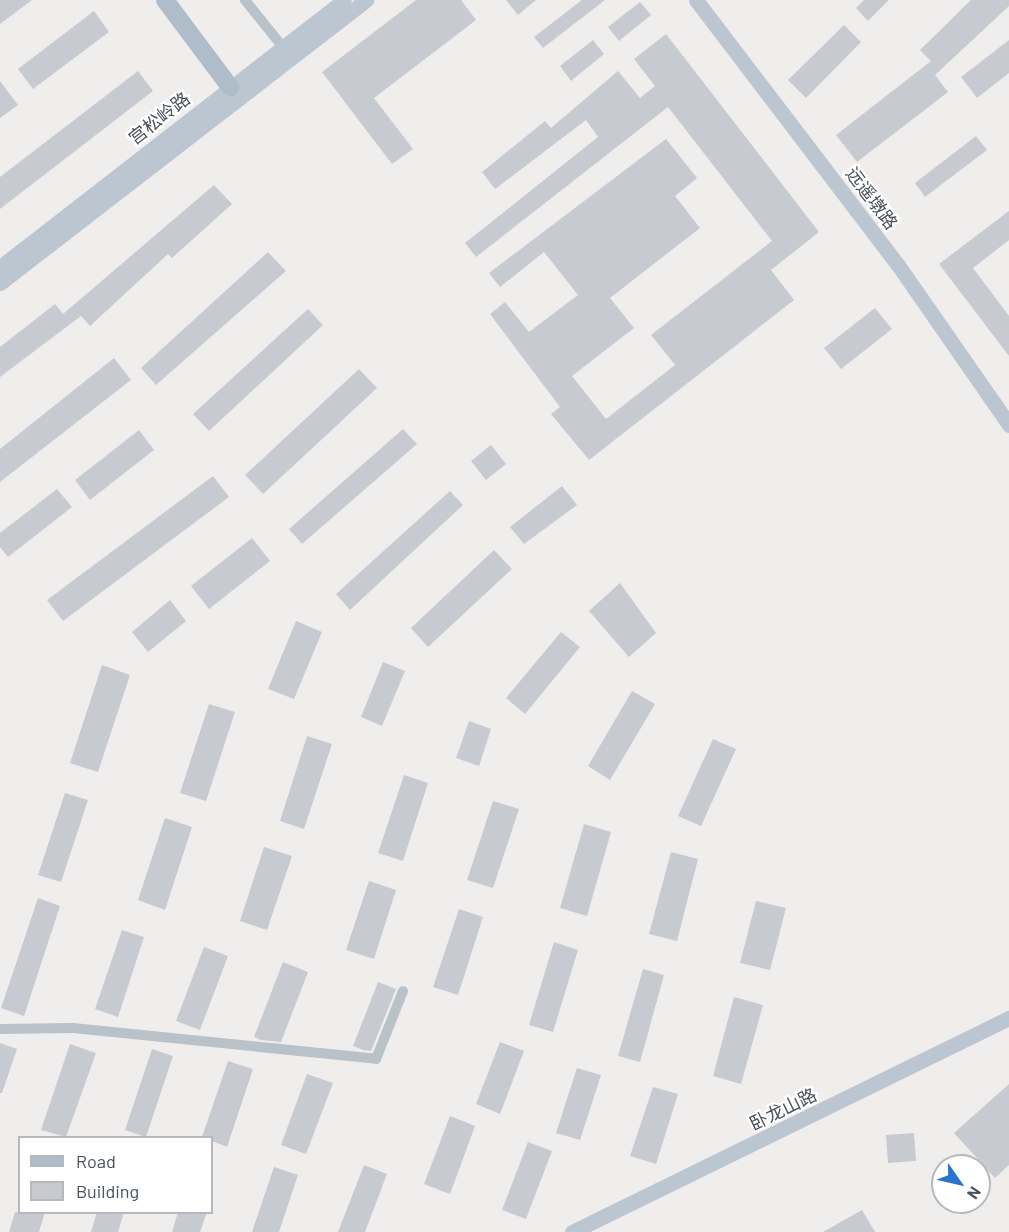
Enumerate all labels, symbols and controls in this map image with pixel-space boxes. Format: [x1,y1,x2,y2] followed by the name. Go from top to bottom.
[124,87,194,149] street label: 宫松岭路
[842,163,902,233] street label: 远遥墩路
[746,1084,820,1134] street label: 卧龙山路
[18,1136,213,1214] legend
[76,1150,116,1172] text: Road
[931,1154,991,1214] north arrow
[76,1180,139,1202] text: Building
[964,1183,986,1203] text: N

